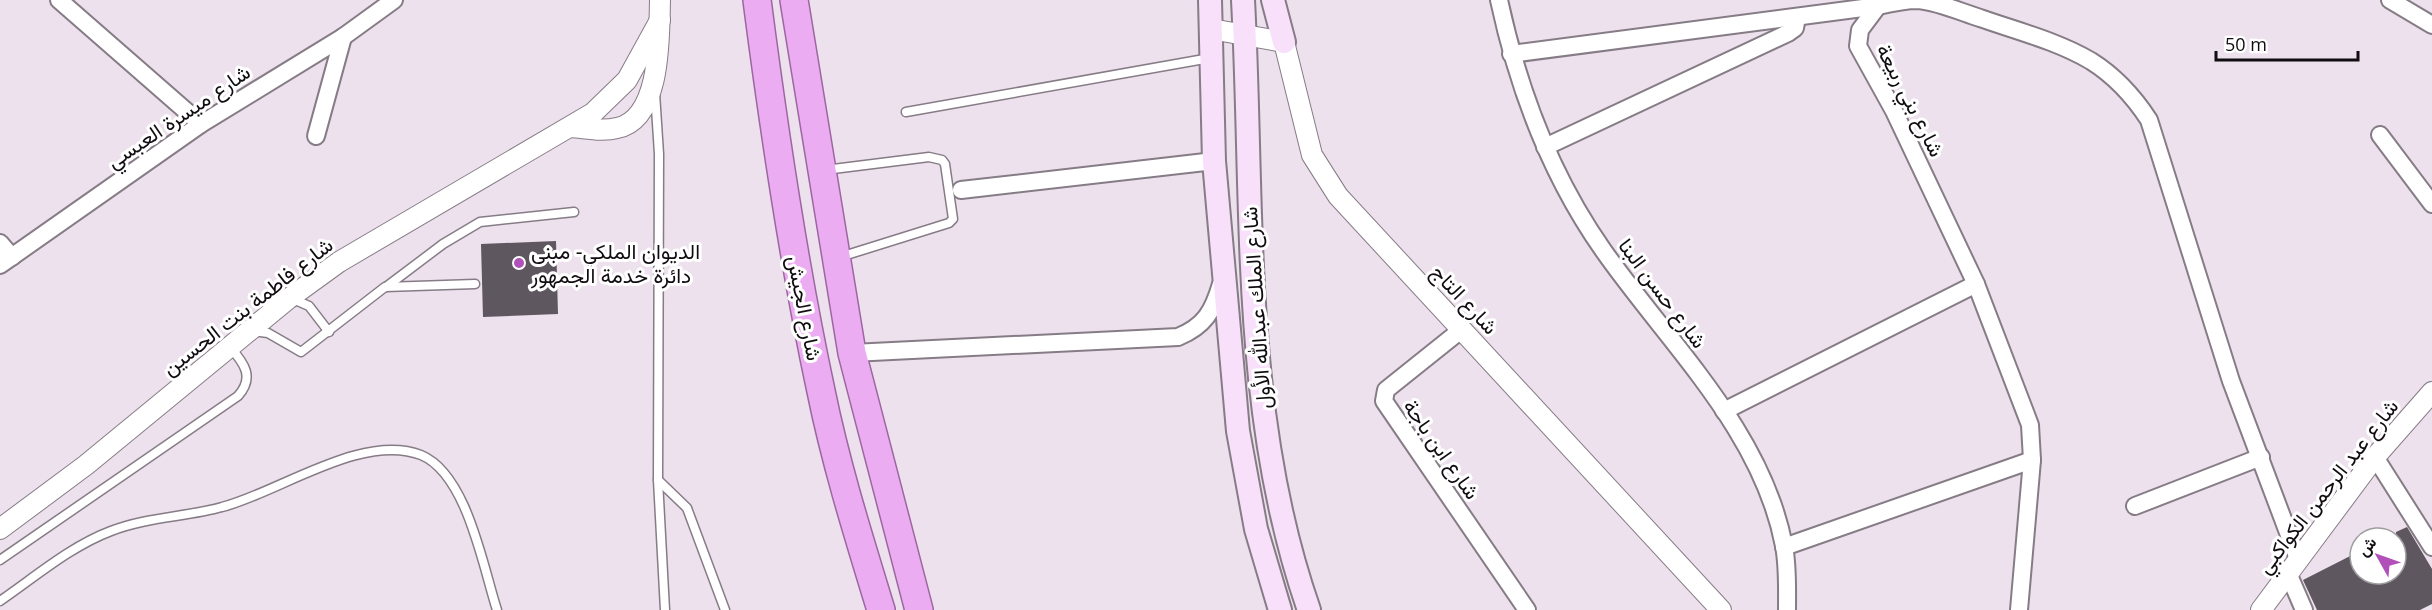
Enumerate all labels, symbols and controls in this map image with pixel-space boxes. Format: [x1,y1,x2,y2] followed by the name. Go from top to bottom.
[2216,24,2358,62] scale bar
[2225,32,2267,56] text: 50 m
[1867,39,1951,163] street label: شارع بني ربيعة
[101,58,258,178] street label: شارع ميسرة العبسي
[1235,206,1278,410] street label: شارع الملك عبدالله الأول
[156,230,339,382] street label: شارع فاطمة بنت الحسين
[1612,232,1714,354] street label: شارع حسن البنا
[530,237,700,289] place label: الديوان الملكي- مبنى دائرة خدمة الجمهور
[780,253,829,363] street label: شارع الجيش
[512,256,526,270] marker: الديوان الملكي- مبنى دائرة خدمة الجمهور
[1425,258,1505,341] street label: شارع التاج
[1396,393,1487,505] street label: شارع ابن باجة
[2251,394,2403,578] street label: شارع عبد الرحمن الكواكبي
[2348,526,2408,586] north arrow

